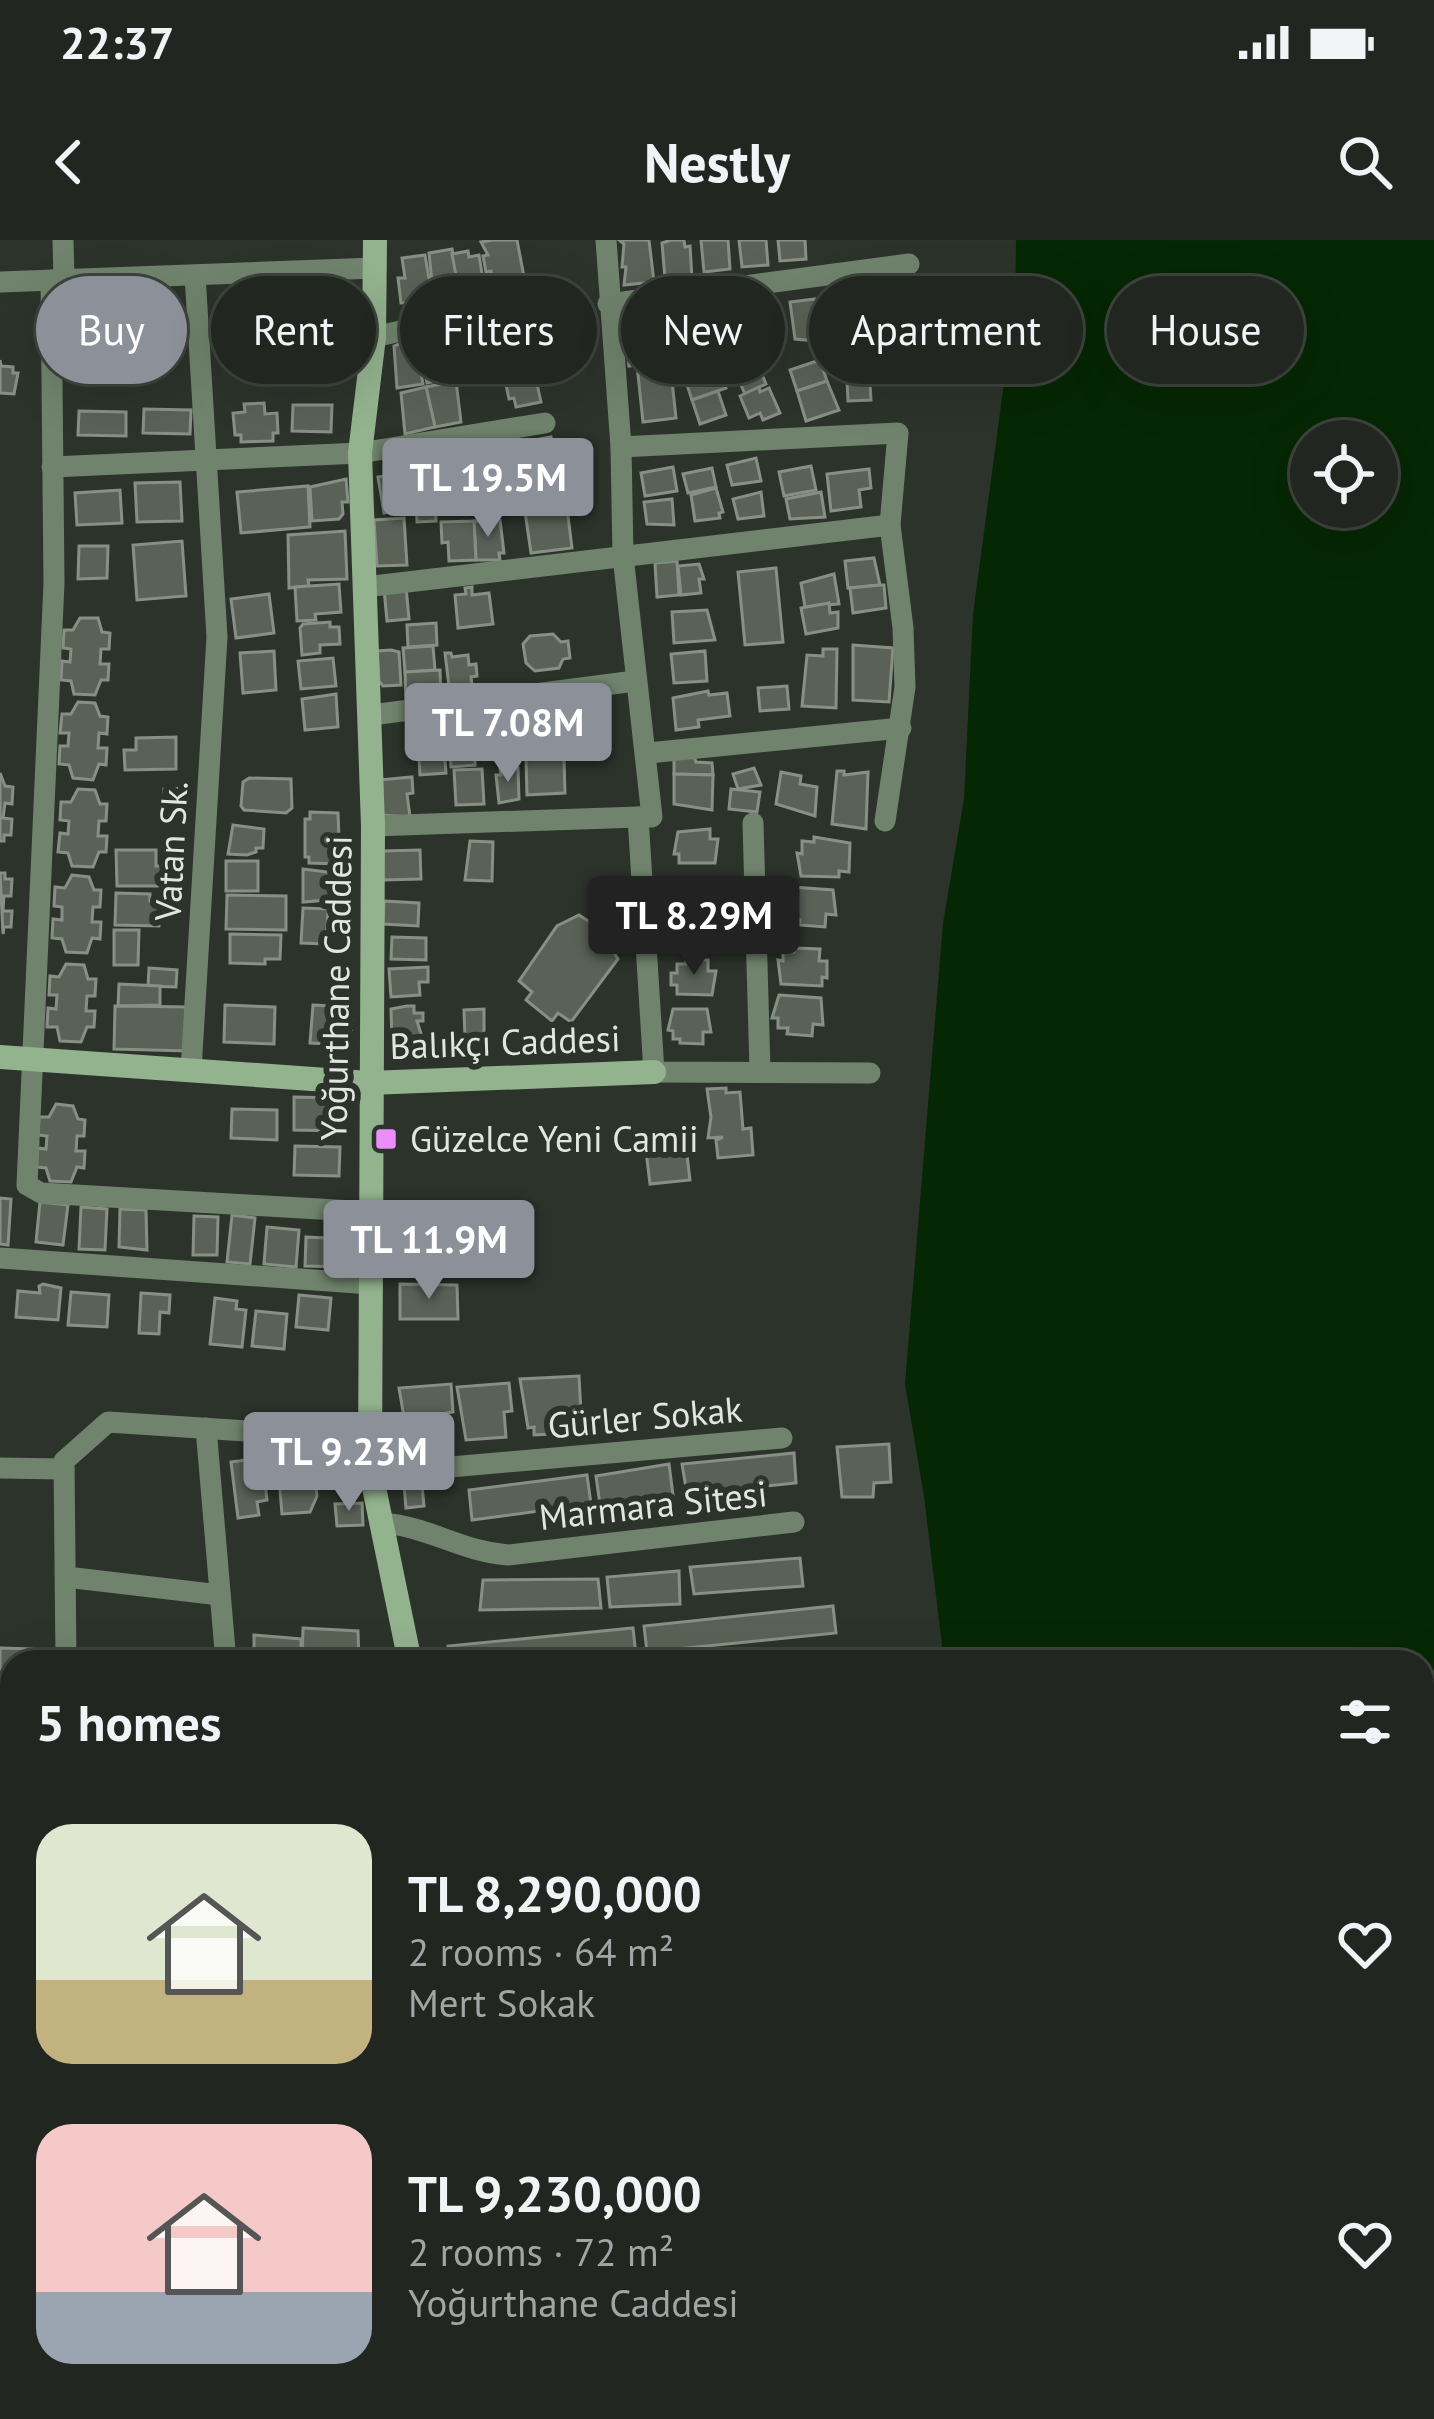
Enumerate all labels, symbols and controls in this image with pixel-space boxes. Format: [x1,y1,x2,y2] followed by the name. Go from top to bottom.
[60,13,174,71] text: 22:37
[644,127,790,197] text: Nestly
[36,129,102,195] icon: back
[1332,129,1398,195] icon: search
[36,276,187,384] chip: Buy
[211,276,376,384] chip: Rent
[400,276,597,384] chip: Filters
[621,276,785,384] chip: New
[809,276,1083,384] chip: Apartment
[1107,276,1304,384] chip: House
[1290,420,1398,528] map controls
[1290,420,1398,528] button: locate
[364,438,612,540] pin: TL 19.5M
[409,451,567,502] text: TL 19.5M
[384,683,632,785] pin: TL 7.08M
[432,696,584,747] text: TL 7.08M
[143,780,198,923] street label: Vatan Sk.
[309,835,362,1141] street label: Yoğurthane Caddesi
[570,876,818,978] pin: TL 8.29M
[615,889,773,940] text: TL 8.29M
[389,1014,621,1069] street label: Balıkçı Caddesi
[410,1115,699,1162] place label: Güzelce Yeni Camii
[373,1126,399,1152] marker: Güzelce Yeni Camii
[305,1200,553,1302] pin: TL 11.9M
[350,1213,508,1264] text: TL 11.9M
[546,1385,744,1448] street label: Gürler Sokak
[225,1412,473,1514] pin: TL 9.23M
[270,1425,428,1476] text: TL 9.23M
[537,1469,769,1540] street label: Marmara Sitesi
[36,1689,222,1755] text: 5 homes
[1332,1689,1398,1755] icon: filters
[408,1860,702,1926] text: TL 8,290,000
[132,1872,276,2016] icon: home
[1332,1911,1398,1977] icon: heart
[408,1926,674,1977] text: 2 rooms · 64 m²
[408,1977,595,2028] text: Mert Sokak
[408,2160,702,2226] text: TL 9,230,000
[132,2172,276,2316] icon: home
[1332,2211,1398,2277] icon: heart
[408,2226,674,2277] text: 2 rooms · 72 m²
[408,2277,739,2328] text: Yoğurthane Caddesi

